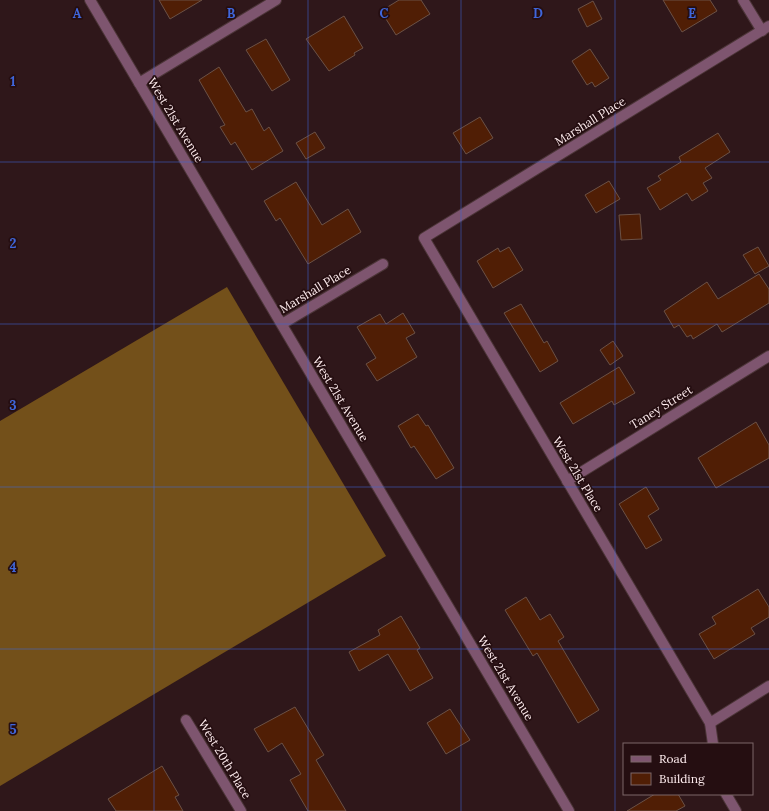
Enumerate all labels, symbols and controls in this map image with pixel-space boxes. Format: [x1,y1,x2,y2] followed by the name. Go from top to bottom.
[73,5,82,22] text: A
[227,5,236,22] text: B
[380,5,389,22] text: C
[533,5,543,22] text: D
[688,5,696,22] text: E
[10,73,16,90] text: 1
[145,75,207,166] street label: West 21st Avenue
[552,93,629,149] street label: Marshall Place
[10,235,17,252] text: 2
[277,262,354,316] street label: Marshall Place
[310,354,372,445] street label: West 21st Avenue
[627,382,695,432] street label: Taney Street
[9,397,17,414] text: 3
[550,434,607,515] street label: West 21st Place
[9,559,17,576] text: 4
[475,633,537,724] street label: West 21st Avenue
[195,717,255,802] street label: West 20th Place
[9,721,17,738] text: 5
[623,743,753,795] legend
[659,751,687,766] text: Road
[659,771,705,786] text: Building

